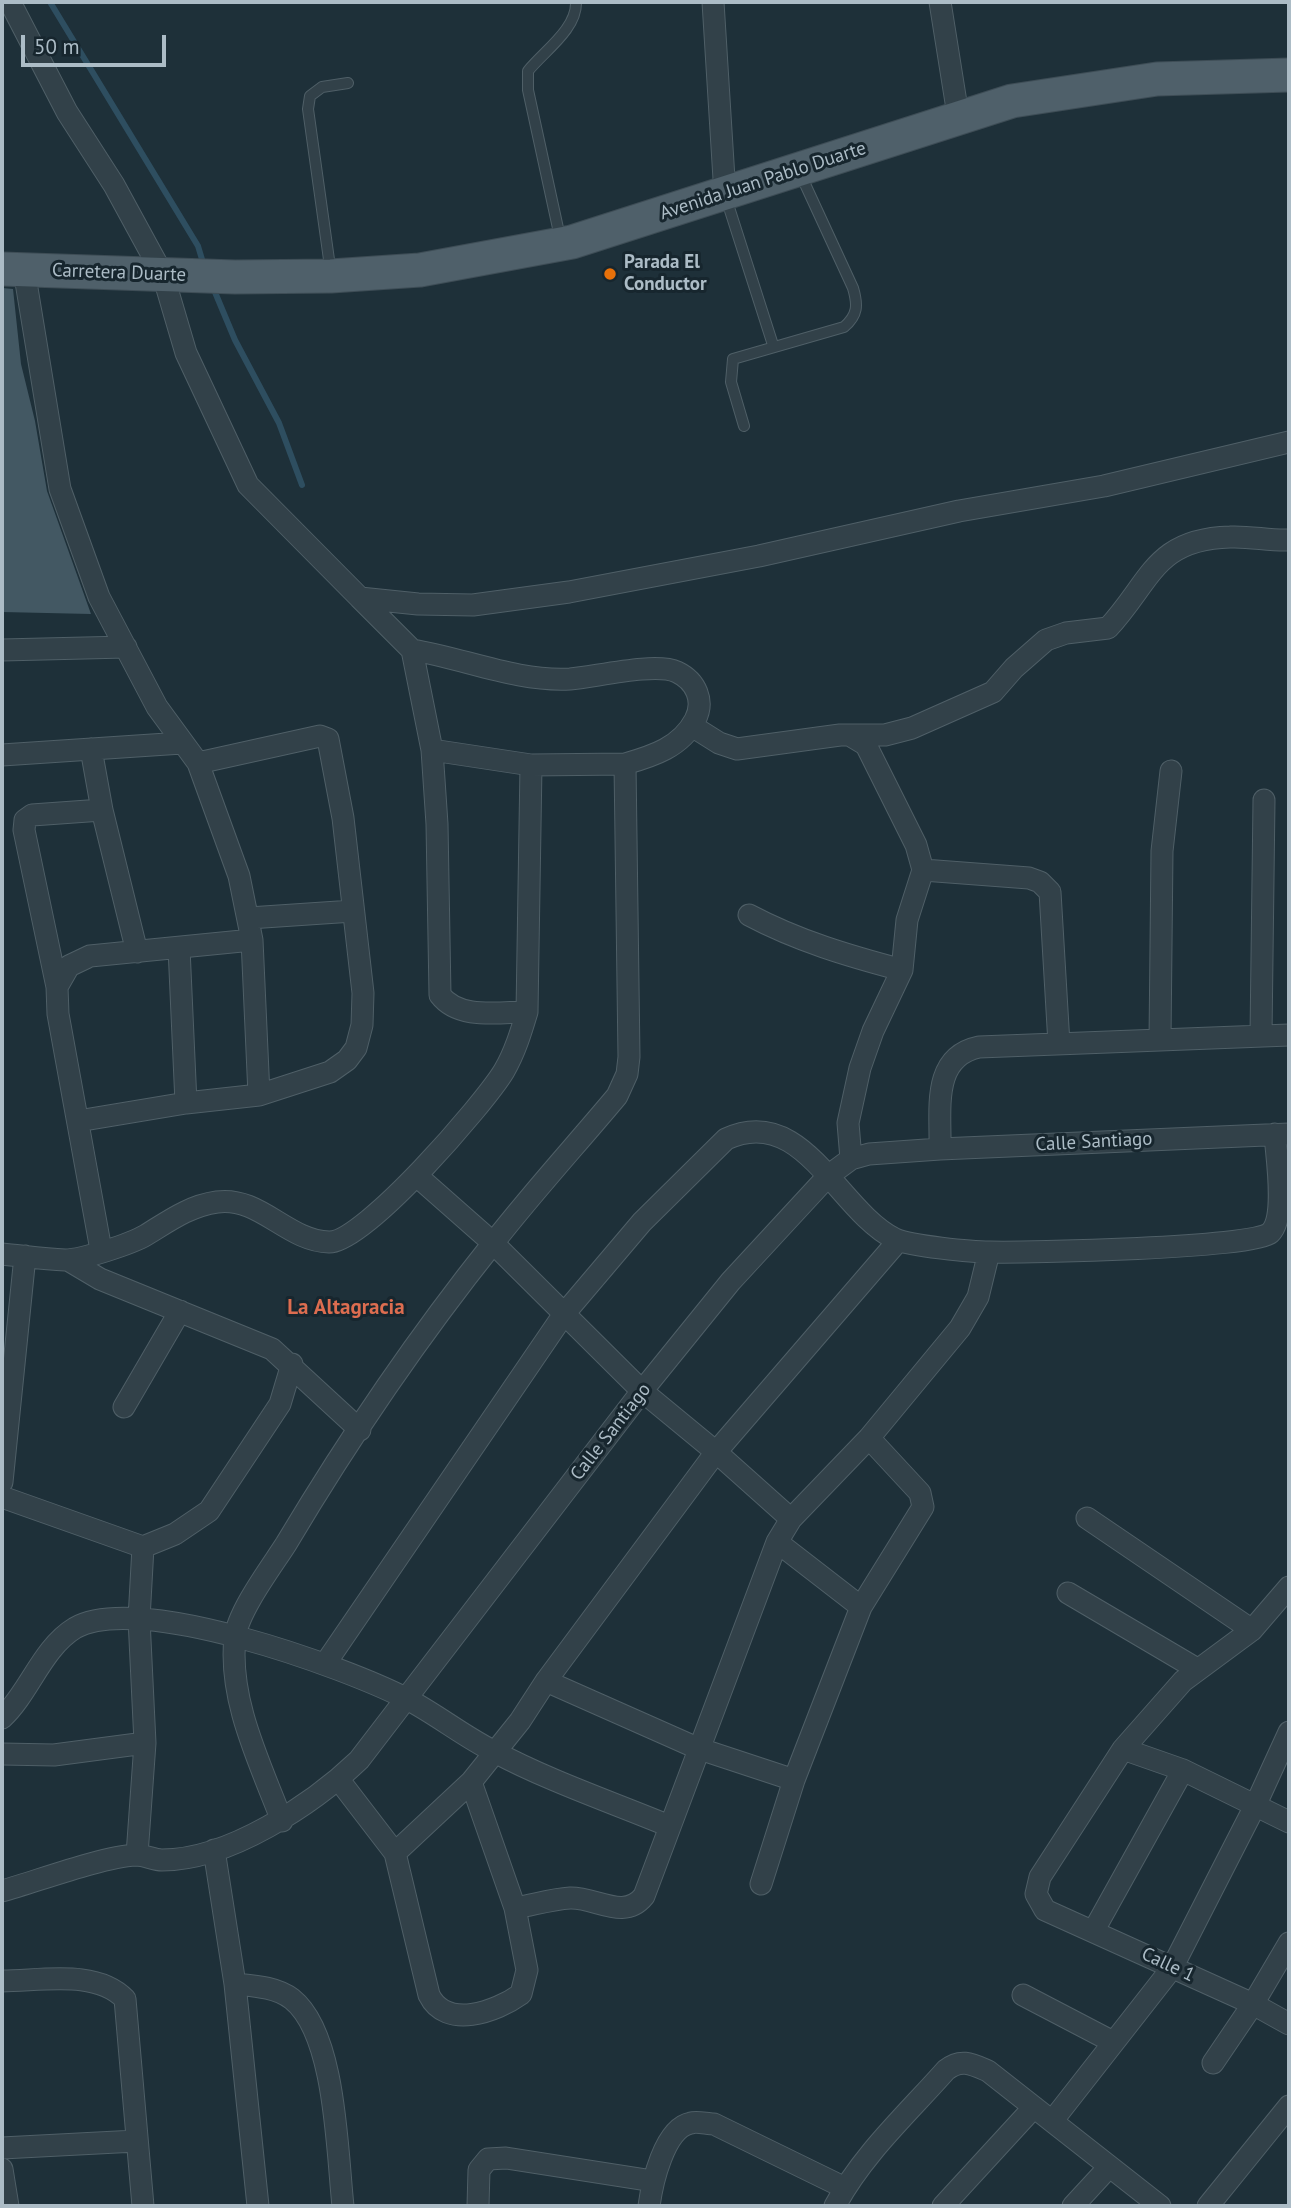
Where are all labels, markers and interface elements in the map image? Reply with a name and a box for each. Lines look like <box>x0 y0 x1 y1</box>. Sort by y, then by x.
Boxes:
scale bar <box>24 21 170 65</box>
text: 50 m <box>34 33 80 60</box>
street label: Avenida Juan Pablo Duarte <box>657 137 869 225</box>
place label: Parada El Conductor <box>624 252 707 296</box>
street label: Carretera Duarte <box>51 259 187 287</box>
marker: Parada El Conductor <box>602 266 618 282</box>
street label: Calle Santiago <box>1035 1128 1153 1156</box>
district label: La Altagracia <box>287 1295 405 1321</box>
street label: Calle Santiago <box>566 1379 656 1485</box>
street label: Calle 1 <box>1138 1943 1198 1987</box>

